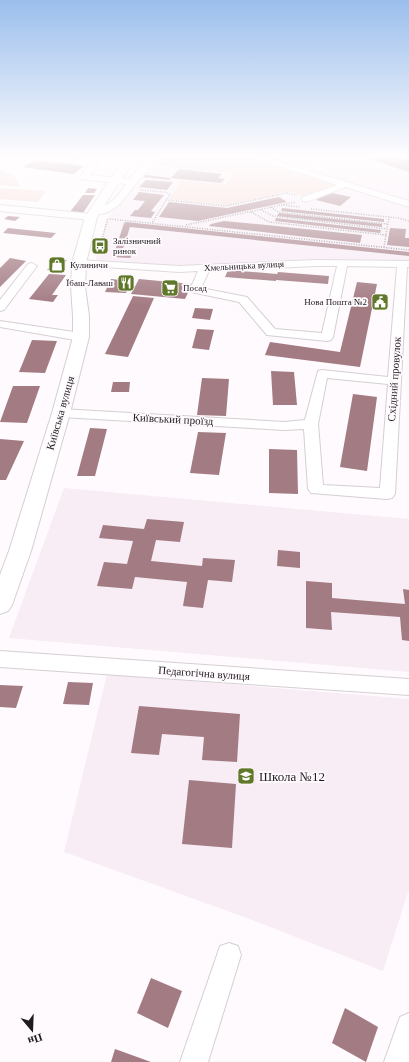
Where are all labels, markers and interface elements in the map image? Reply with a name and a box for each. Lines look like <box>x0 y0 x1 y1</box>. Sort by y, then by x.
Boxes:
bus stop icon: Залізничний ринок <box>90 236 110 256</box>
place label: Залізничний ринок <box>113 236 161 256</box>
shop icon: Кулиничи <box>47 255 67 275</box>
street label: Хмельницька вулиця <box>204 259 284 273</box>
place label: Кулиничи <box>70 260 108 270</box>
restaurant icon: Їбаш-Лаваш <box>116 273 136 293</box>
place label: Їбаш-Лаваш <box>66 278 113 288</box>
supermarket icon: Посад <box>160 278 180 298</box>
place label: Посад <box>183 283 207 293</box>
public building icon: Нова Пошта №2 <box>370 292 390 312</box>
place label: Нова Пошта №2 <box>304 297 367 307</box>
street label: Східний провулок <box>385 336 403 422</box>
street label: Київська вулиця <box>44 375 76 451</box>
street label: Київський проїзд <box>132 411 214 427</box>
street label: Педагогічна вулиця <box>158 664 250 682</box>
school or university icon: Школа №12 <box>236 766 256 786</box>
place label: Школа №12 <box>259 769 325 784</box>
north arrow <box>12 1010 52 1050</box>
text: Пн <box>26 1031 44 1048</box>

